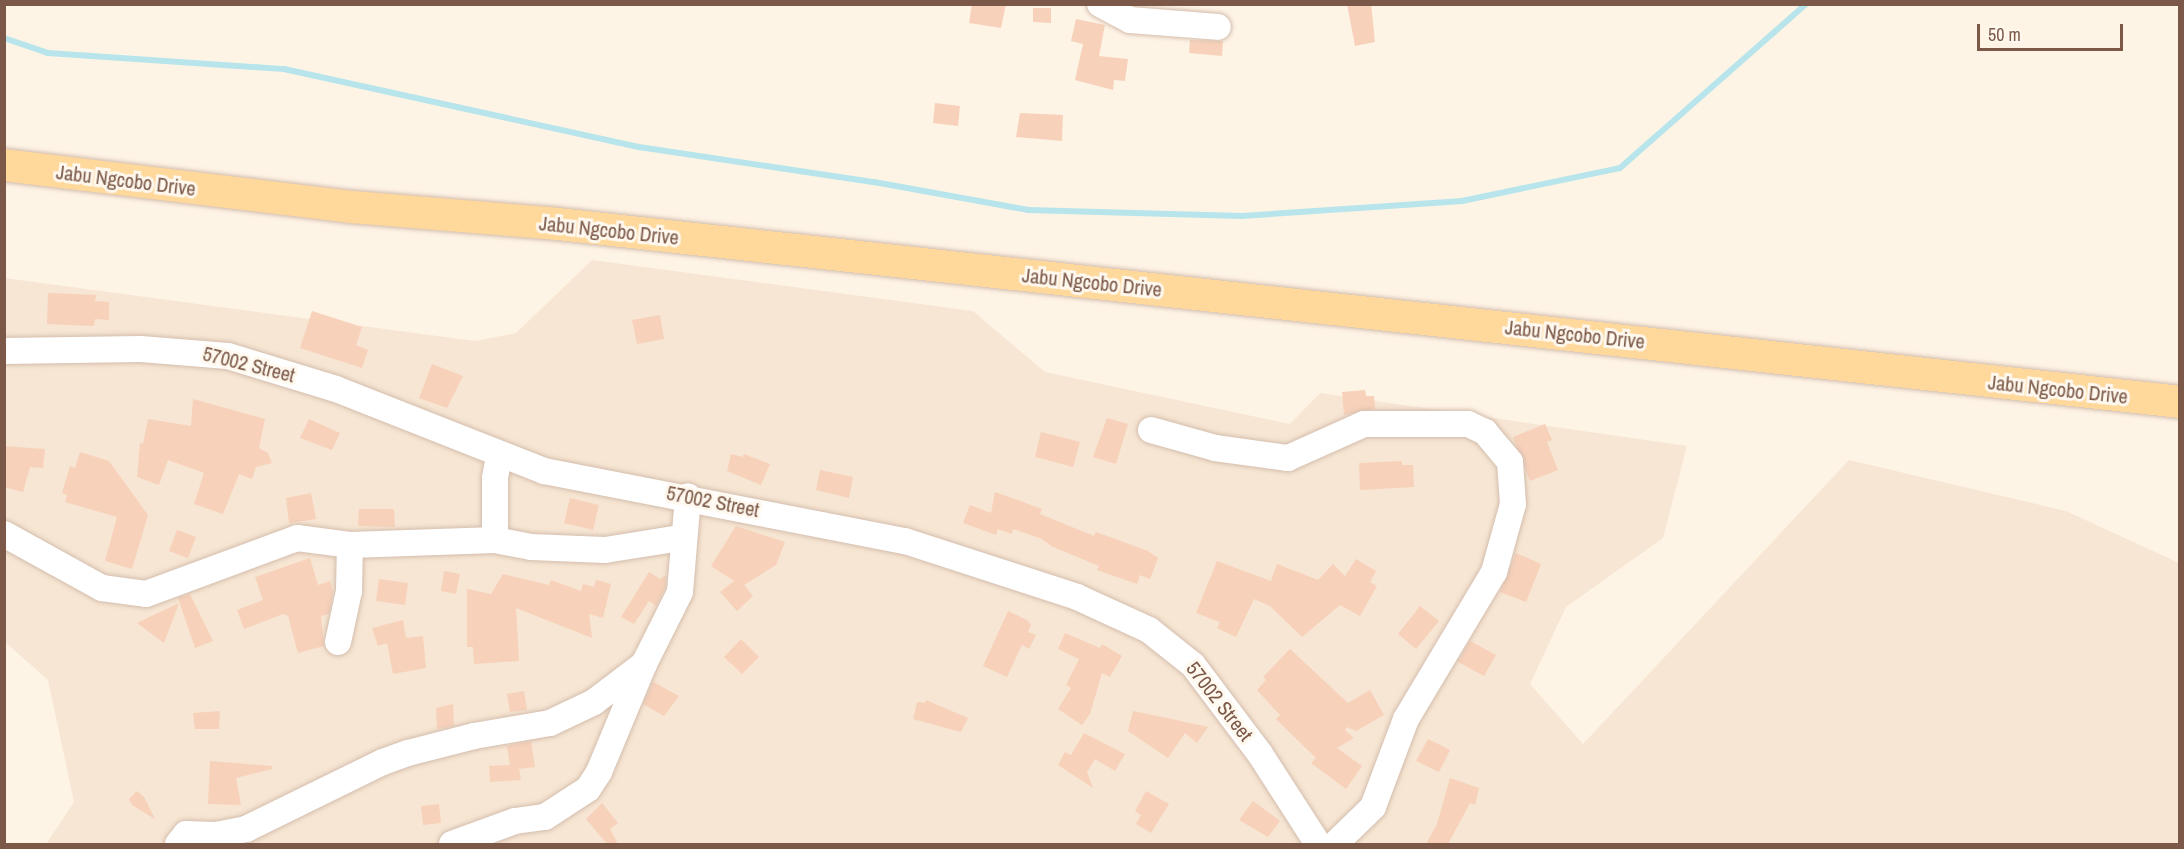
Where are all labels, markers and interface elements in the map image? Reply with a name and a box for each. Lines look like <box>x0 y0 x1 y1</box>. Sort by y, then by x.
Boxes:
scale bar <box>1980 12 2126 50</box>
text: 50 m <box>1988 22 2021 47</box>
street label: Jabu Ngcobo Drive <box>55 160 197 200</box>
street label: Jabu Ngcobo Drive <box>538 211 680 249</box>
street label: Jabu Ngcobo Drive <box>1021 263 1163 301</box>
street label: Jabu Ngcobo Drive <box>1504 315 1646 353</box>
street label: 57002 Street <box>201 341 297 387</box>
street label: Jabu Ngcobo Drive <box>1987 370 2129 408</box>
street label: 57002 Street <box>665 480 761 522</box>
street label: 57002 Street <box>1182 657 1258 745</box>

